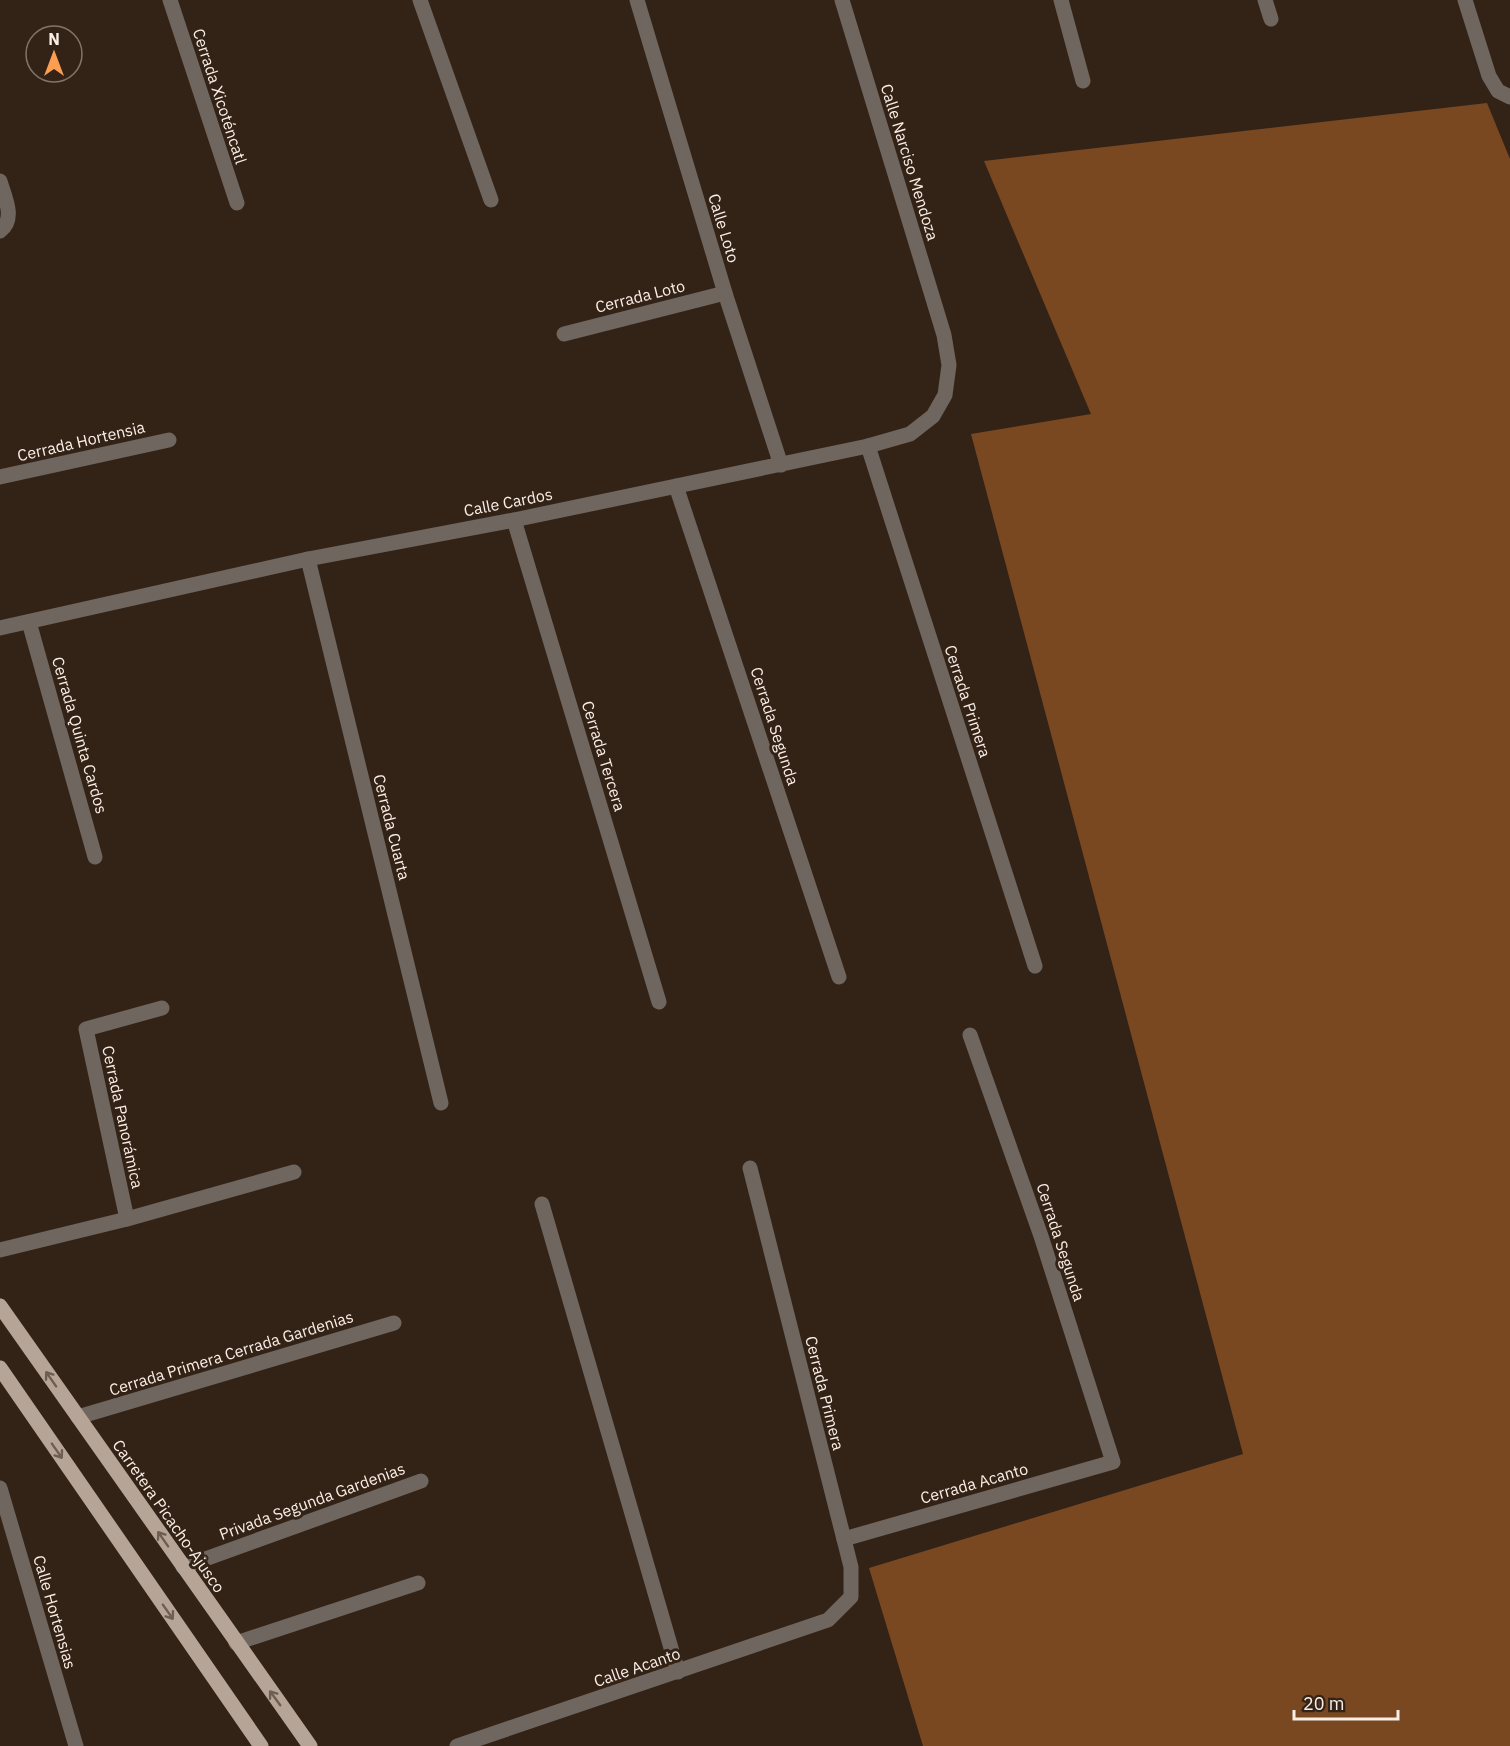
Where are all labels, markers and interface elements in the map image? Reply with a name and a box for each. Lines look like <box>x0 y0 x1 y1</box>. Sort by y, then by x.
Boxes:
north arrow <box>24 24 84 84</box>
street label: Cerrada Xicoténcatl <box>189 26 251 166</box>
text: N <box>48 29 60 49</box>
street label: Calle Narciso Mendoza <box>877 81 944 243</box>
street label: Calle Loto <box>704 191 744 265</box>
street label: Cerrada Loto <box>593 275 687 317</box>
street label: Cerrada Hortensia <box>15 416 147 465</box>
street label: Calle Cardos <box>462 484 554 520</box>
street label: Cerrada Primera <box>940 642 996 760</box>
street label: Cerrada Quinta Cardos <box>48 654 112 816</box>
street label: Cerrada Segunda <box>746 664 804 788</box>
street label: Cerrada Tercera <box>578 698 630 814</box>
street label: Cerrada Cuarta <box>369 772 415 882</box>
street label: Cerrada Panorámica <box>98 1044 148 1191</box>
street label: Cerrada Segunda <box>1032 1180 1090 1304</box>
street label: Cerrada Primera Cerrada Gardenias <box>106 1306 356 1400</box>
street label: Cerrada Primera <box>801 1334 849 1453</box>
one-way arrow <box>45 1372 57 1388</box>
street label: Carretera Picacho-Ajusco <box>109 1436 229 1596</box>
one-way arrow <box>51 1443 63 1459</box>
street label: Privada Segunda Gardenias <box>216 1458 408 1544</box>
street label: Cerrada Acanto <box>918 1458 1030 1508</box>
one-way arrow <box>157 1532 169 1548</box>
street label: Calle Hortensias <box>29 1553 81 1671</box>
one-way arrow <box>162 1603 174 1619</box>
street label: Calle Acanto <box>591 1643 683 1691</box>
scale bar <box>1294 1683 1398 1721</box>
one-way arrow <box>269 1691 282 1707</box>
text: 20 m <box>1303 1692 1345 1715</box>

